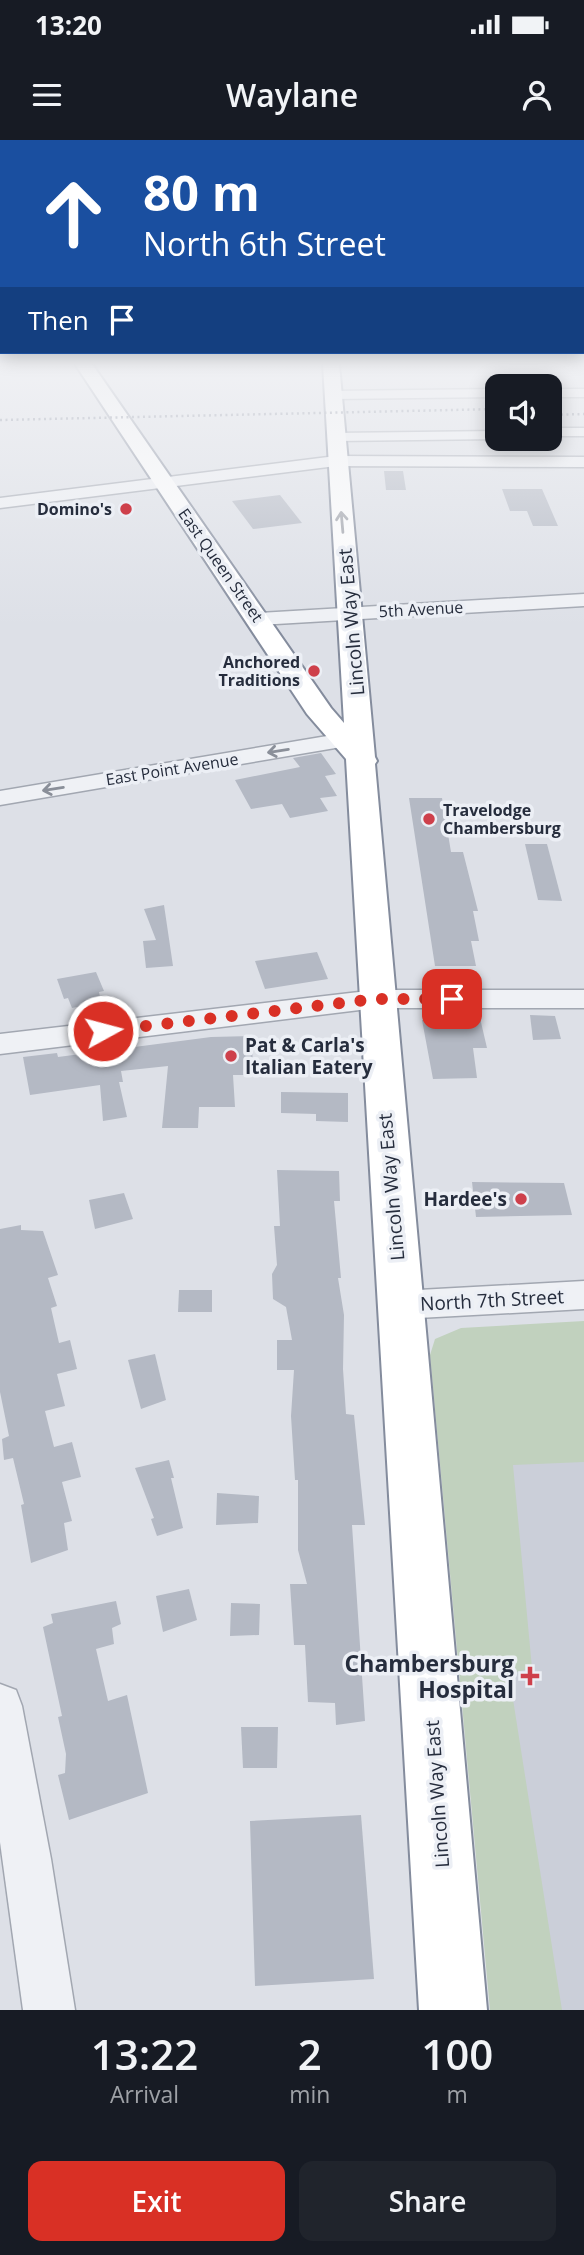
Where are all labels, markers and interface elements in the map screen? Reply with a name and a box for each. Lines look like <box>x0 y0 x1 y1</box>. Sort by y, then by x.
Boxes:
text: 13:20 <box>35 7 102 43</box>
text: Waylane <box>226 73 358 116</box>
icon: menu <box>28 76 66 114</box>
icon: person <box>518 76 556 114</box>
text: 80 m <box>143 159 260 225</box>
icon: ahead <box>28 168 119 259</box>
text: North 6th Street <box>143 222 386 265</box>
icon: arrive <box>103 301 141 339</box>
text: Then <box>28 302 89 338</box>
map controls <box>485 374 562 451</box>
button: sound <box>485 374 562 451</box>
place label: Domino's <box>37 498 112 520</box>
marker: Domino's <box>118 501 134 517</box>
street label: East Queen Street <box>174 504 269 626</box>
one-way arrow <box>335 512 348 534</box>
street label: Lincoln Way East <box>332 547 370 697</box>
street label: 5th Avenue <box>378 596 464 622</box>
place label: Anchored Traditions <box>219 651 300 691</box>
marker: Anchored Traditions <box>306 663 322 679</box>
one-way arrow <box>267 745 289 758</box>
street label: East Point Avenue <box>104 748 240 790</box>
one-way arrow <box>42 783 65 796</box>
place label: Travelodge Chambersburg <box>443 799 561 839</box>
marker: Travelodge Chambersburg <box>421 811 437 827</box>
pin <box>422 969 482 1029</box>
icon: arrive <box>433 980 471 1018</box>
position arrow <box>66 994 140 1068</box>
place label: Pat & Carla's Italian Eatery <box>245 1032 373 1080</box>
marker: Pat & Carla's Italian Eatery <box>223 1048 239 1064</box>
street label: Lincoln Way East <box>372 1112 410 1262</box>
place label: Hardee's <box>423 1186 507 1212</box>
marker: Hardee's <box>513 1191 529 1207</box>
street label: North 7th Street <box>419 1283 565 1317</box>
place label: Chambersburg Hospital <box>345 1647 514 1705</box>
marker: Chambersburg Hospital <box>520 1666 540 1686</box>
street label: Lincoln Way East <box>419 1719 455 1869</box>
text: 13:22 <box>91 2025 198 2082</box>
text: 2 <box>298 2025 322 2082</box>
text: 100 <box>421 2025 493 2082</box>
text: Arrival <box>110 2078 179 2110</box>
text: min <box>289 2078 330 2110</box>
text: m <box>447 2078 468 2110</box>
button: Exit <box>28 2161 285 2241</box>
button: Share <box>299 2161 556 2241</box>

